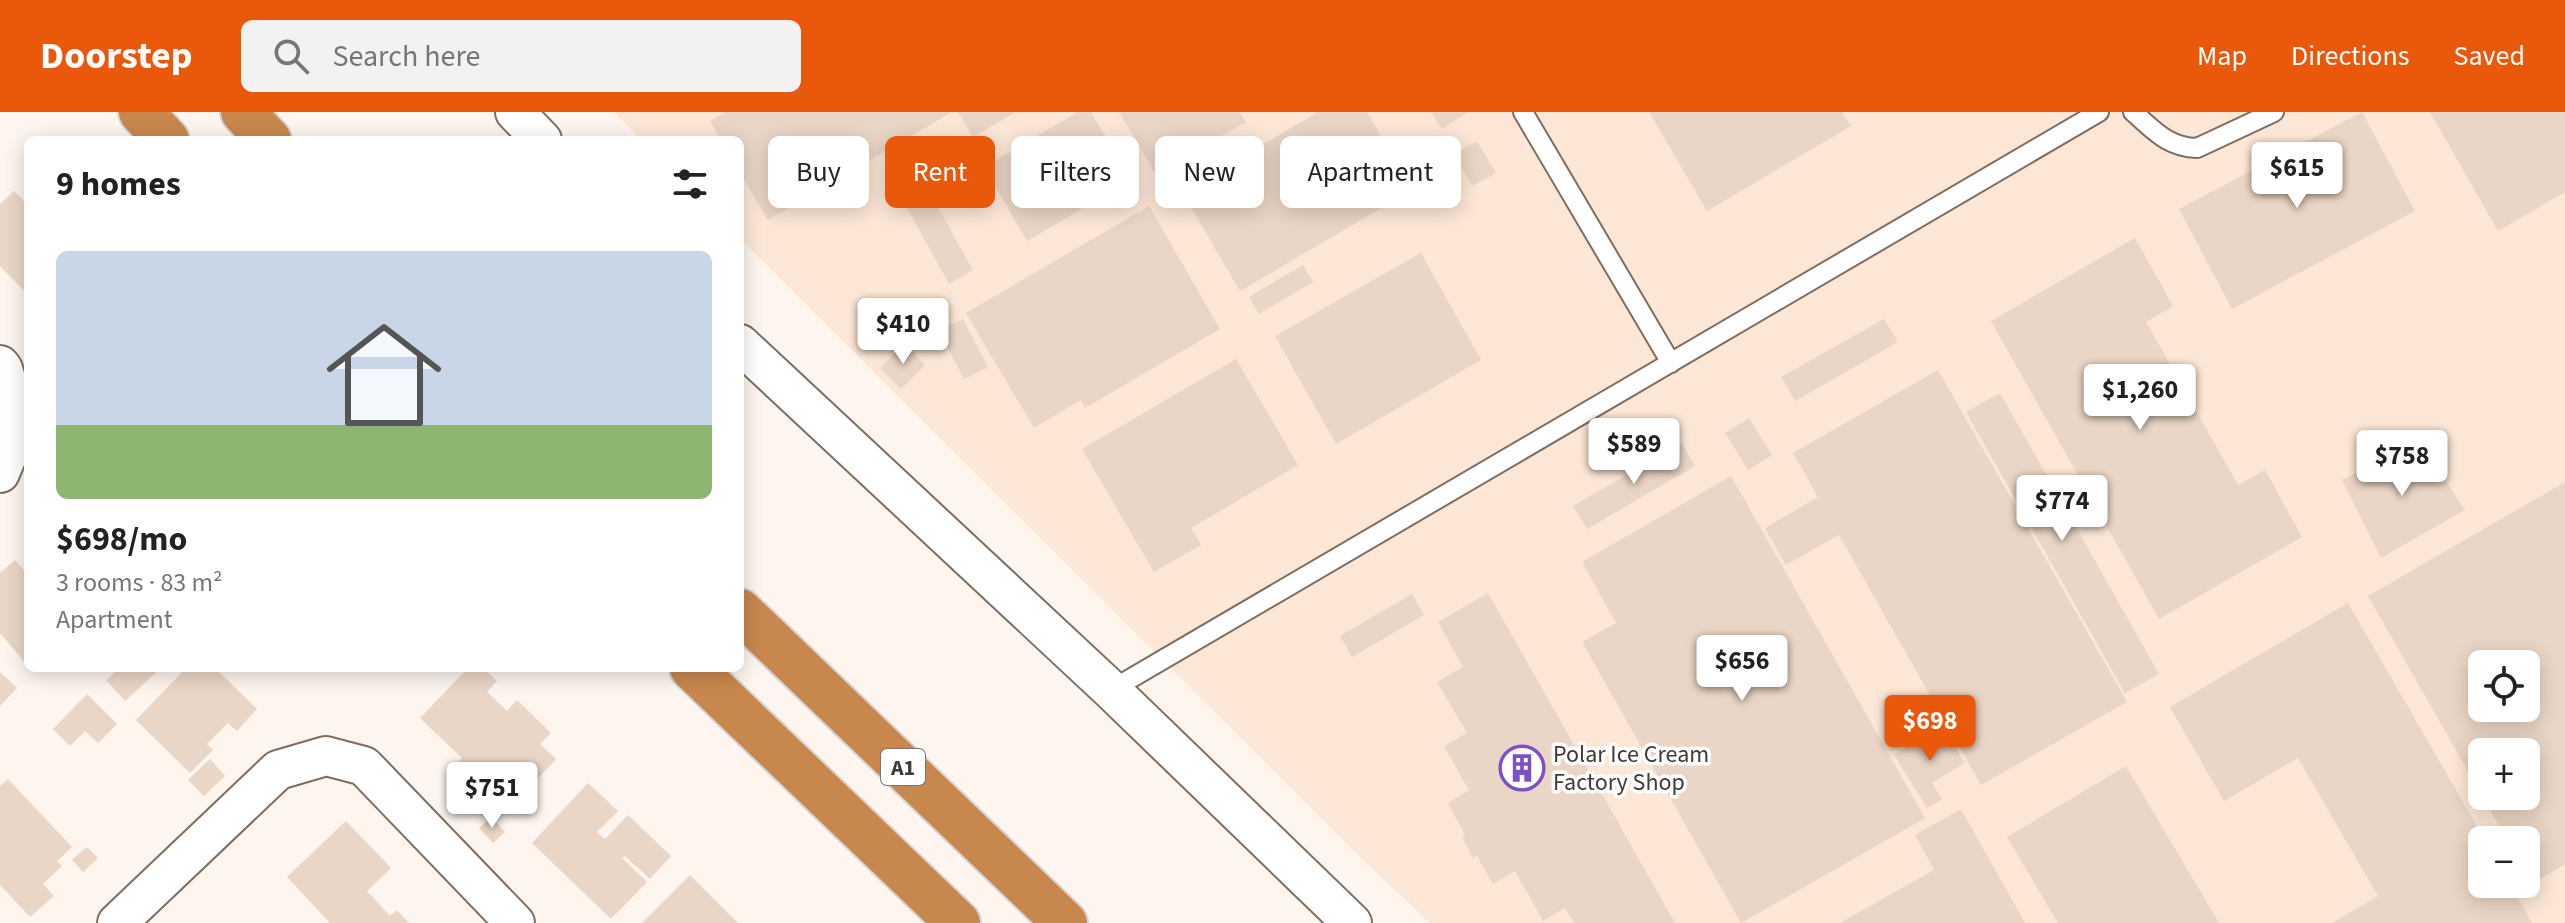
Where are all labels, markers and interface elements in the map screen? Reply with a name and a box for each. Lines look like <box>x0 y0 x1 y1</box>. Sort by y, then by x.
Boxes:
search box <box>241 20 801 92</box>
text: Doorstep <box>40 29 193 83</box>
icon: search <box>269 34 313 78</box>
text: Search here <box>333 35 480 78</box>
text: Map <box>2197 36 2247 76</box>
text: Directions <box>2291 36 2410 76</box>
text: Saved <box>2454 36 2525 76</box>
chip: Buy <box>768 136 869 208</box>
chip: Rent <box>885 136 995 208</box>
chip: Filters <box>1011 136 1139 208</box>
chip: New <box>1155 136 1264 208</box>
chip: Apartment <box>1280 136 1461 208</box>
pin: $615 <box>2250 142 2344 210</box>
text: $615 <box>2270 149 2324 186</box>
text: 9 homes <box>56 160 181 209</box>
icon: filters <box>668 162 712 206</box>
pin: $410 <box>856 298 950 366</box>
icon: home <box>312 303 456 447</box>
text: $410 <box>876 305 930 342</box>
pin: $1,260 <box>2075 364 2205 432</box>
text: $1,260 <box>2102 371 2178 408</box>
pin: $589 <box>1587 418 1681 486</box>
text: $589 <box>1607 425 1661 462</box>
pin: $758 <box>2355 430 2449 498</box>
text: $758 <box>2375 437 2429 474</box>
pin: $774 <box>2015 475 2109 543</box>
text: $774 <box>2035 482 2089 519</box>
text: $698/mo <box>56 515 187 564</box>
text: 3 rooms · 83 m² <box>56 564 223 601</box>
text: Apartment <box>56 601 173 638</box>
pin: $656 <box>1695 635 1789 703</box>
text: $656 <box>1715 642 1769 679</box>
map controls <box>2468 650 2540 898</box>
button: locate <box>2468 650 2540 722</box>
pin: $698 <box>1883 695 1977 763</box>
text: $698 <box>1903 702 1957 739</box>
place label: Polar Ice Cream Factory Shop <box>1553 737 1709 800</box>
button: + <box>2468 738 2540 810</box>
building icon: Polar Ice Cream Factory Shop <box>1498 744 1546 792</box>
road number: A1 <box>881 749 925 785</box>
pin: $751 <box>445 762 539 830</box>
text: $751 <box>465 769 519 806</box>
button: − <box>2468 826 2540 898</box>

